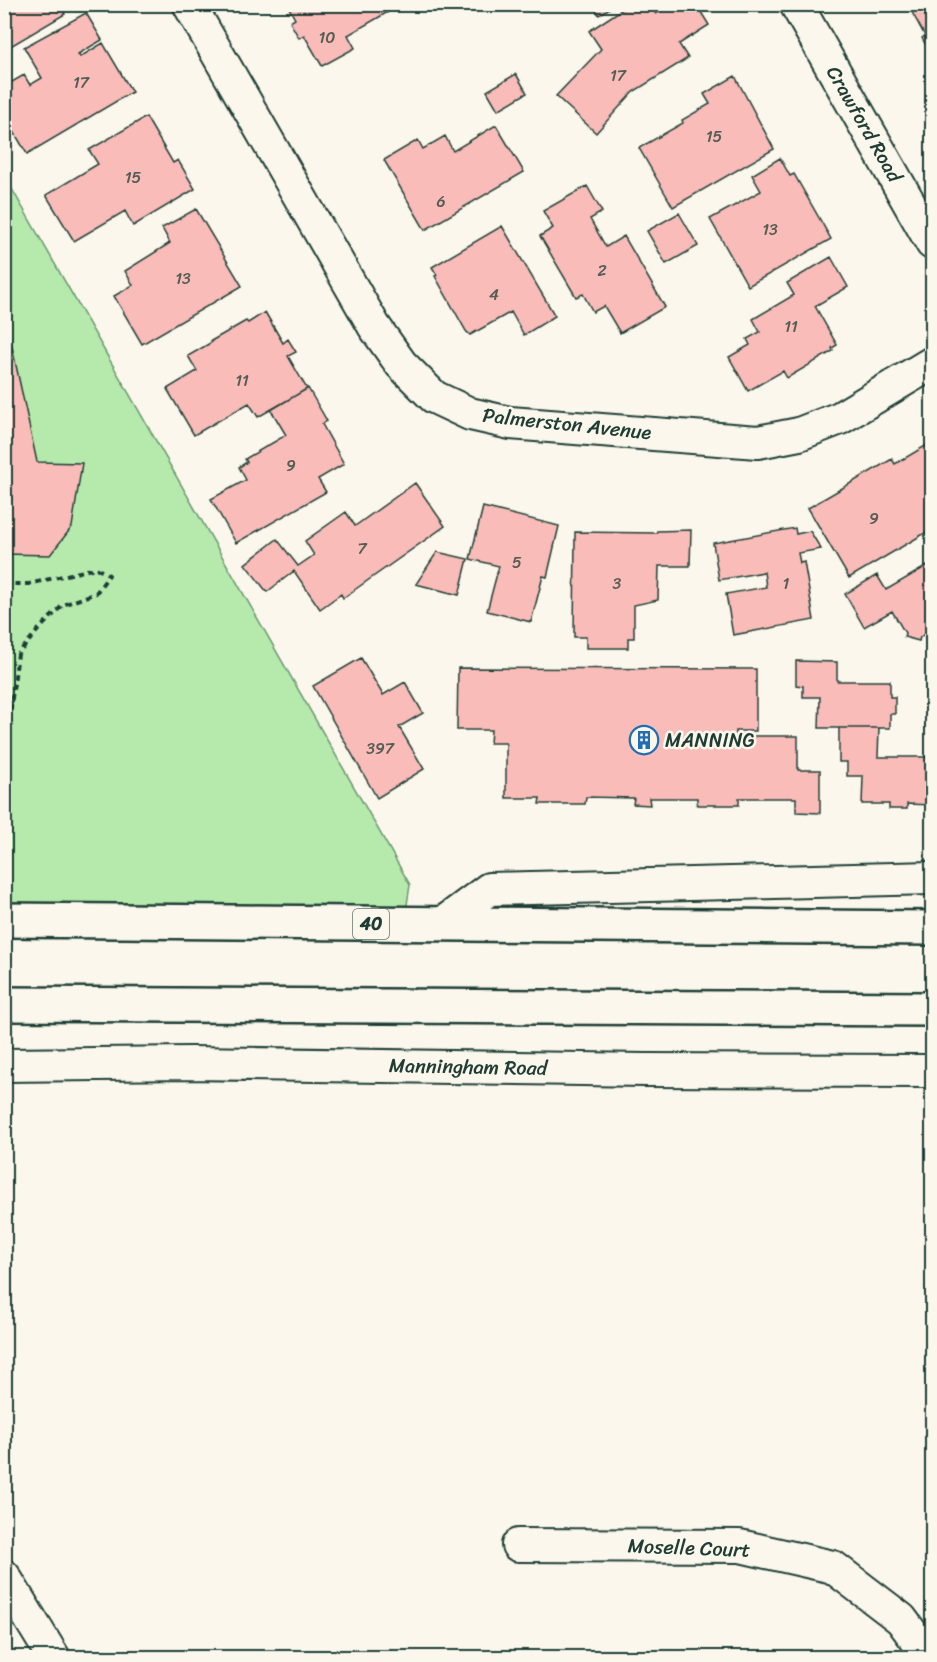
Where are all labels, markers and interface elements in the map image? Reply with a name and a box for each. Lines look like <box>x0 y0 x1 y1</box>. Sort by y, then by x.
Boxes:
house number: 10 <box>319 23 335 52</box>
street label: Crawford Road <box>816 59 912 190</box>
house number: 17 <box>610 61 627 90</box>
house number: 17 <box>73 68 90 97</box>
house number: 15 <box>706 122 723 151</box>
house number: 15 <box>125 163 142 192</box>
house number: 6 <box>436 187 446 216</box>
house number: 13 <box>762 215 778 244</box>
house number: 2 <box>597 256 607 285</box>
house number: 13 <box>175 264 191 293</box>
house number: 4 <box>489 280 499 309</box>
house number: 11 <box>784 312 798 341</box>
house number: 11 <box>235 366 249 395</box>
street label: Palmerston Avenue <box>481 398 653 450</box>
house number: 9 <box>286 451 296 480</box>
house number: 9 <box>869 504 879 533</box>
house number: 7 <box>357 534 367 563</box>
house number: 5 <box>512 548 522 577</box>
house number: 3 <box>613 569 622 598</box>
house number: 1 <box>783 569 790 598</box>
place label: MANNING <box>665 723 755 758</box>
building icon: MANNING <box>628 724 660 756</box>
house number: 397 <box>366 734 395 763</box>
road number: 40 <box>353 909 389 939</box>
street label: Manningham Road <box>389 1048 549 1086</box>
street label: Moselle Court <box>627 1528 751 1568</box>

